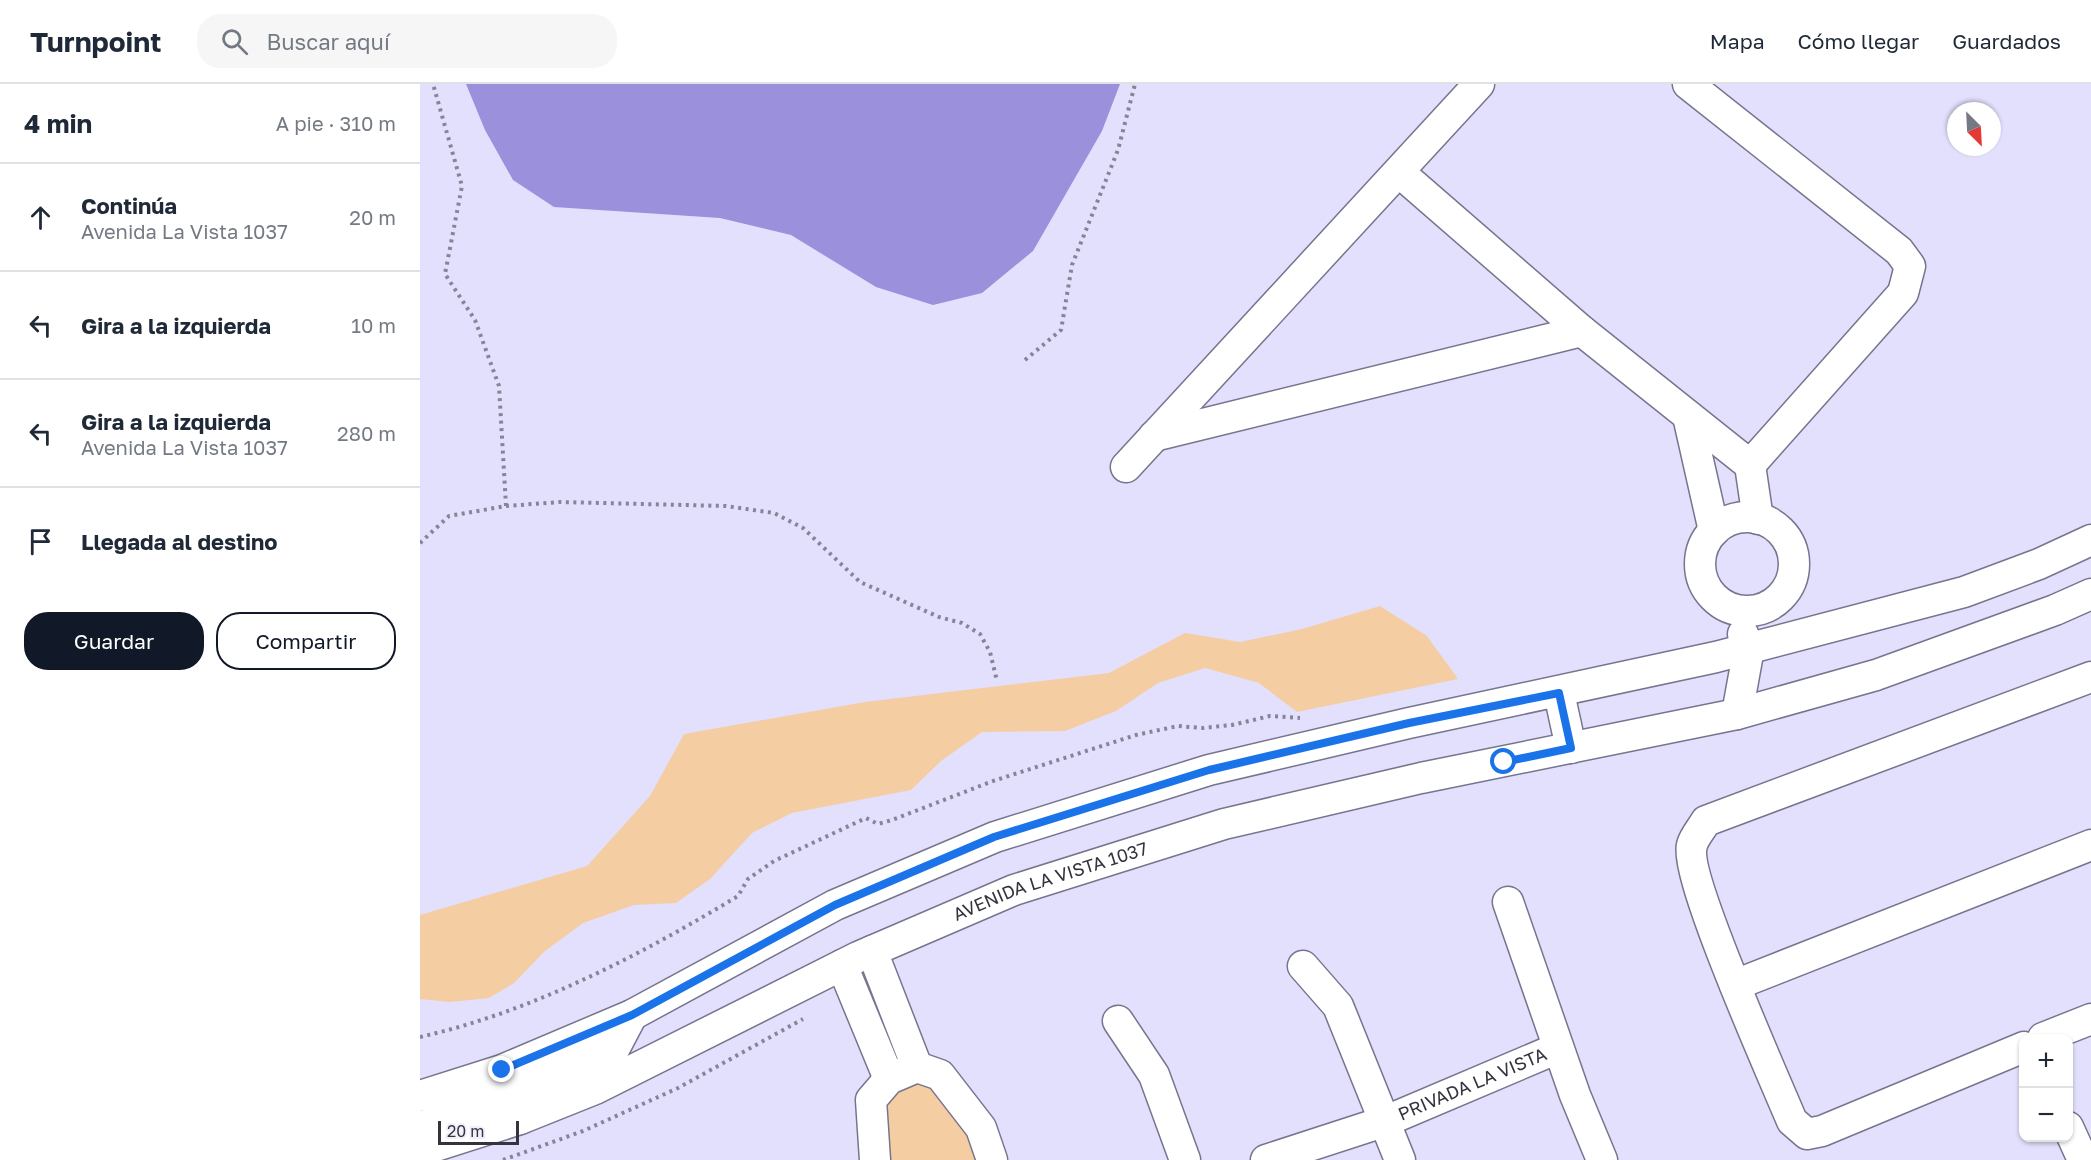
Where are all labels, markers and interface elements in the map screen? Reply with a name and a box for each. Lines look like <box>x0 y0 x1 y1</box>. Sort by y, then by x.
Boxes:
search box <box>197 14 617 68</box>
text: Turnpoint <box>30 25 161 58</box>
icon: search <box>218 25 251 58</box>
text: Buscar aquí <box>266 28 390 55</box>
text: Mapa <box>1710 28 1765 54</box>
text: Cómo llegar <box>1798 28 1919 54</box>
text: Guardados <box>1952 28 2061 54</box>
north arrow <box>1947 102 2001 156</box>
text: 4 min <box>24 108 92 139</box>
text: A pie · 310 m <box>276 111 396 135</box>
text: Continúa <box>81 192 177 219</box>
icon: ahead <box>24 201 57 234</box>
text: 20 m <box>349 205 396 229</box>
text: Avenida La Vista 1037 <box>81 219 288 243</box>
icon: left <box>24 309 57 342</box>
text: Gira a la izquierda <box>81 312 271 339</box>
text: 10 m <box>351 313 396 337</box>
text: Gira a la izquierda <box>81 408 271 435</box>
icon: left <box>24 417 57 450</box>
text: 280 m <box>337 421 396 445</box>
text: Avenida La Vista 1037 <box>81 435 288 459</box>
icon: arrive <box>24 525 57 558</box>
text: Llegada al destino <box>81 528 278 555</box>
button: Guardar <box>24 612 204 670</box>
button: Compartir <box>216 612 396 670</box>
route start <box>1490 748 1516 774</box>
street label: AVENIDA LA VISTA 1037 <box>950 837 1150 925</box>
map controls <box>2019 1034 2073 1142</box>
button: + <box>2019 1034 2073 1088</box>
street label: PRIVADA LA VISTA <box>1394 1042 1550 1125</box>
route end <box>488 1056 514 1082</box>
button: − <box>2019 1088 2073 1142</box>
scale bar <box>438 1118 519 1146</box>
text: 20 m <box>447 1121 484 1141</box>

